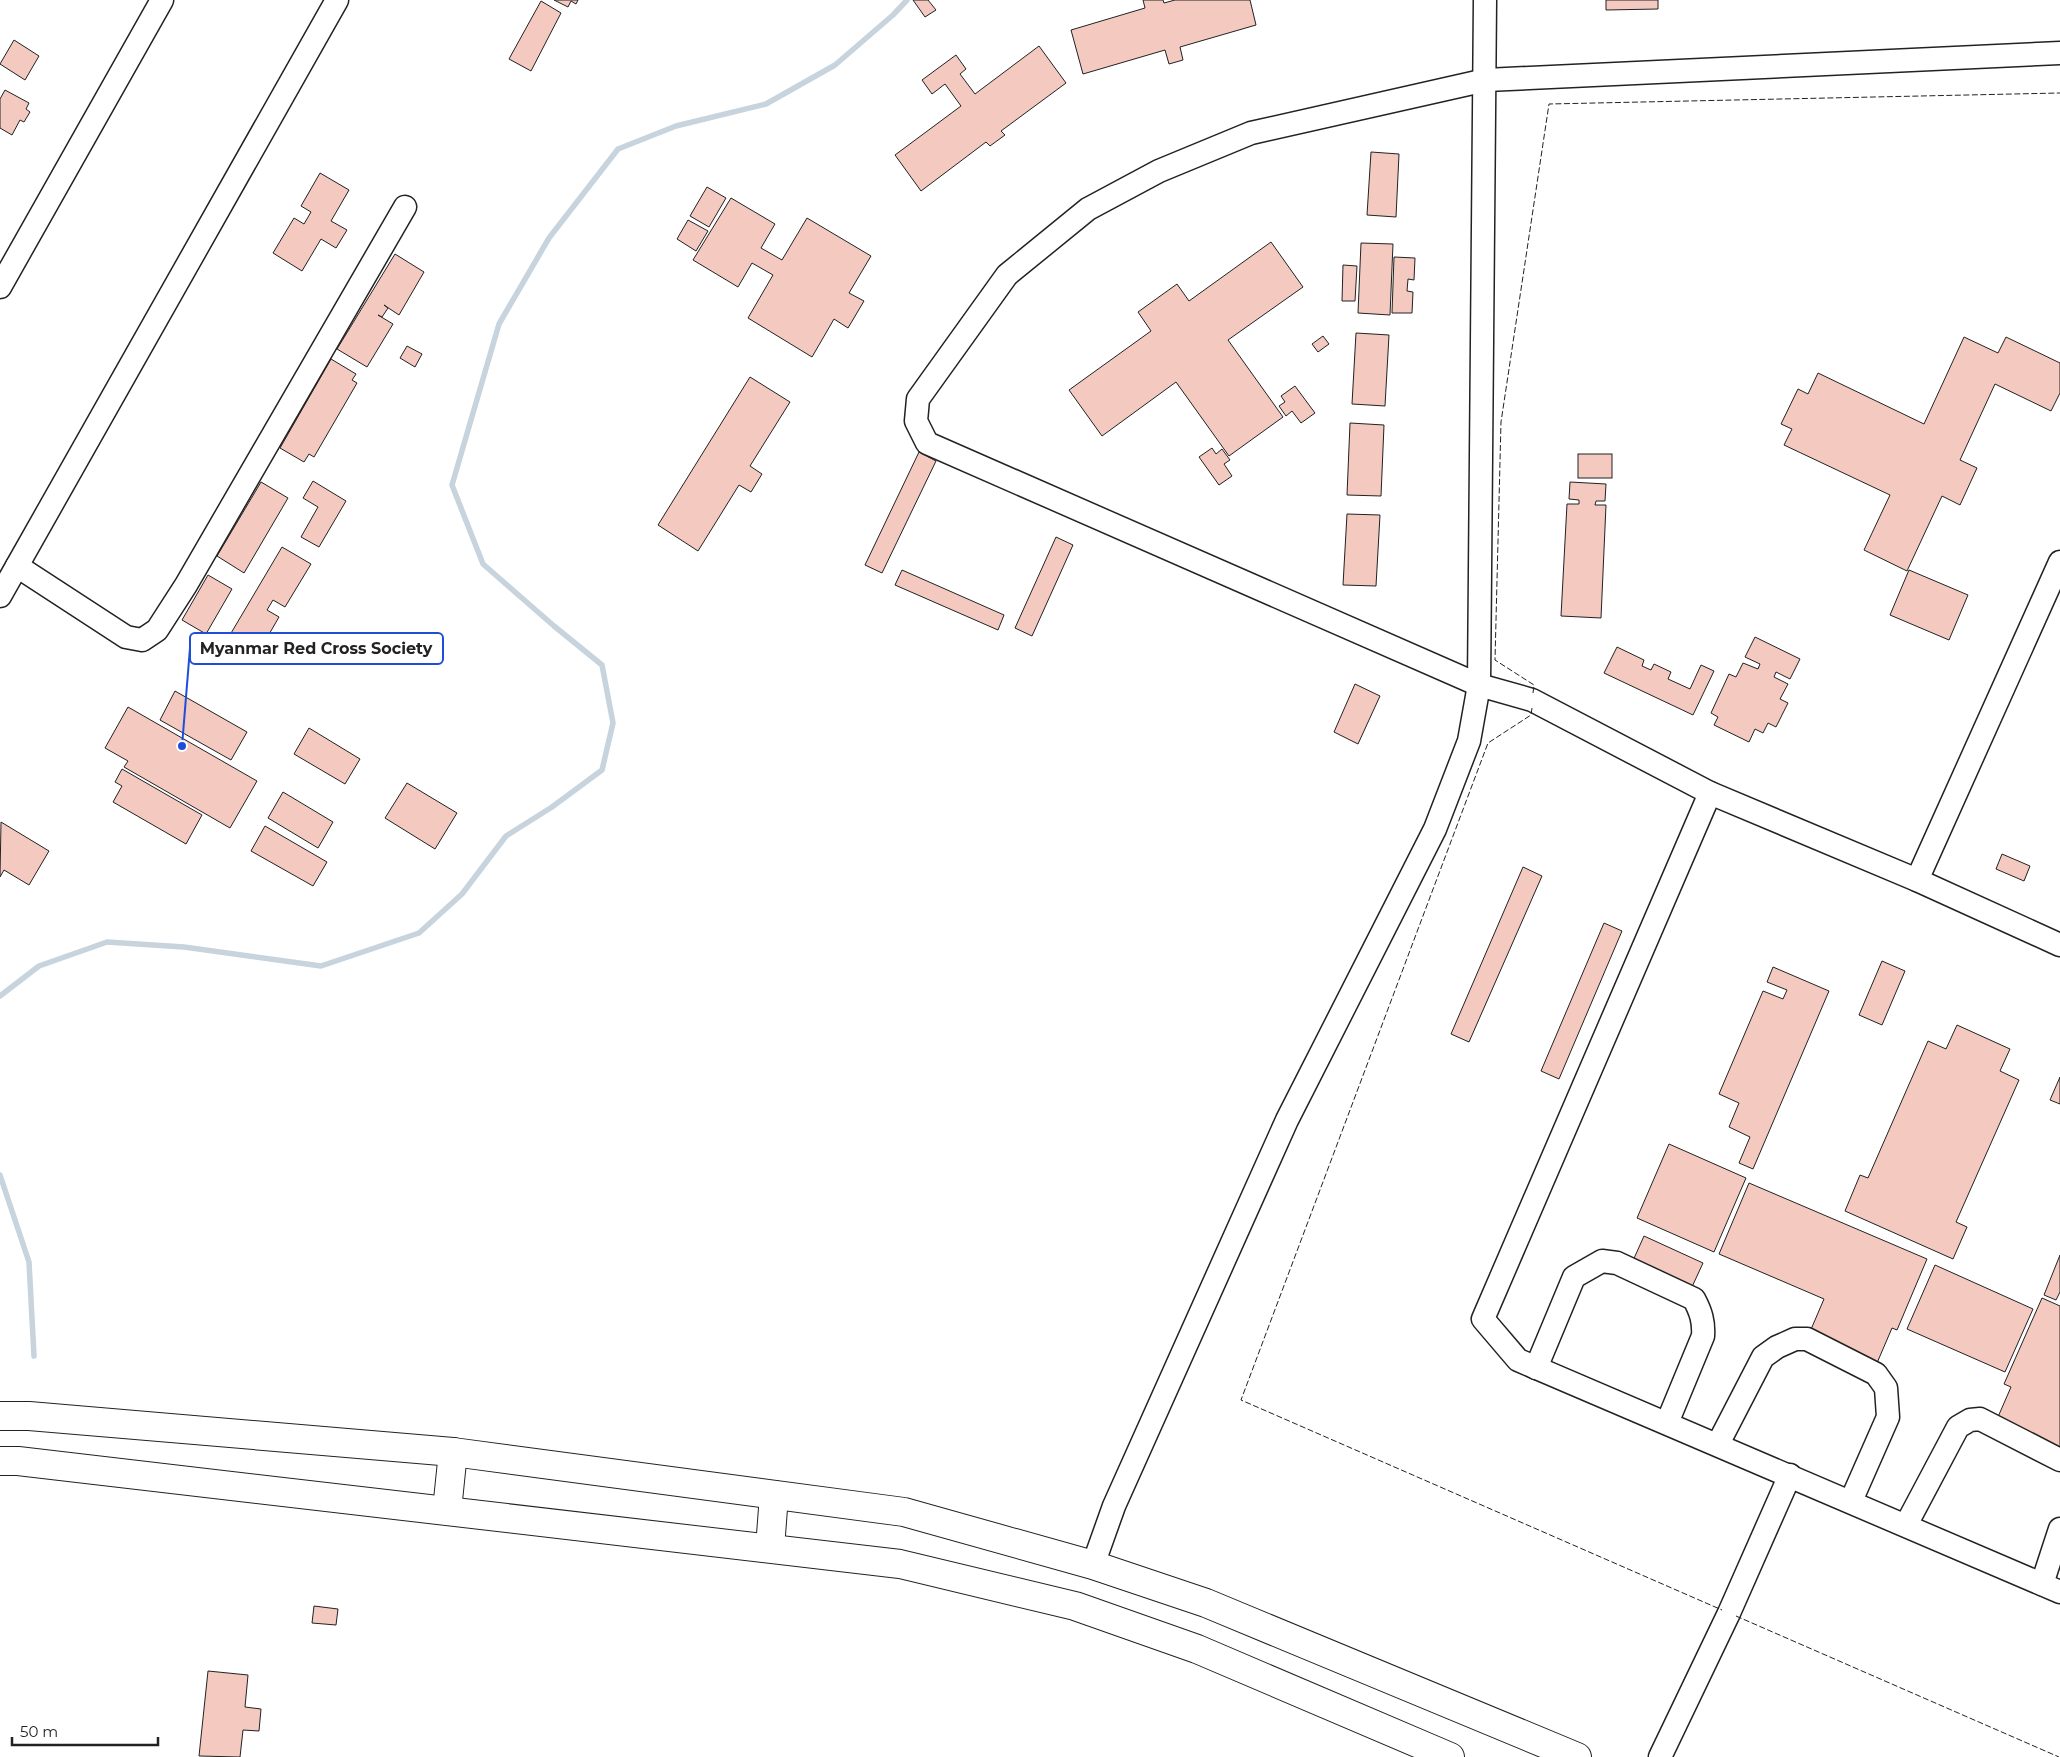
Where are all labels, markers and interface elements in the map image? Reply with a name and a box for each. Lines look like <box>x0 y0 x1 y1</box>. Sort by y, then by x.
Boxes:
callout: Myanmar Red Cross Society <box>190 633 443 664</box>
text: Myanmar Red Cross Society <box>200 639 433 658</box>
scale bar <box>12 1714 159 1746</box>
text: 50 m <box>20 1722 58 1741</box>

